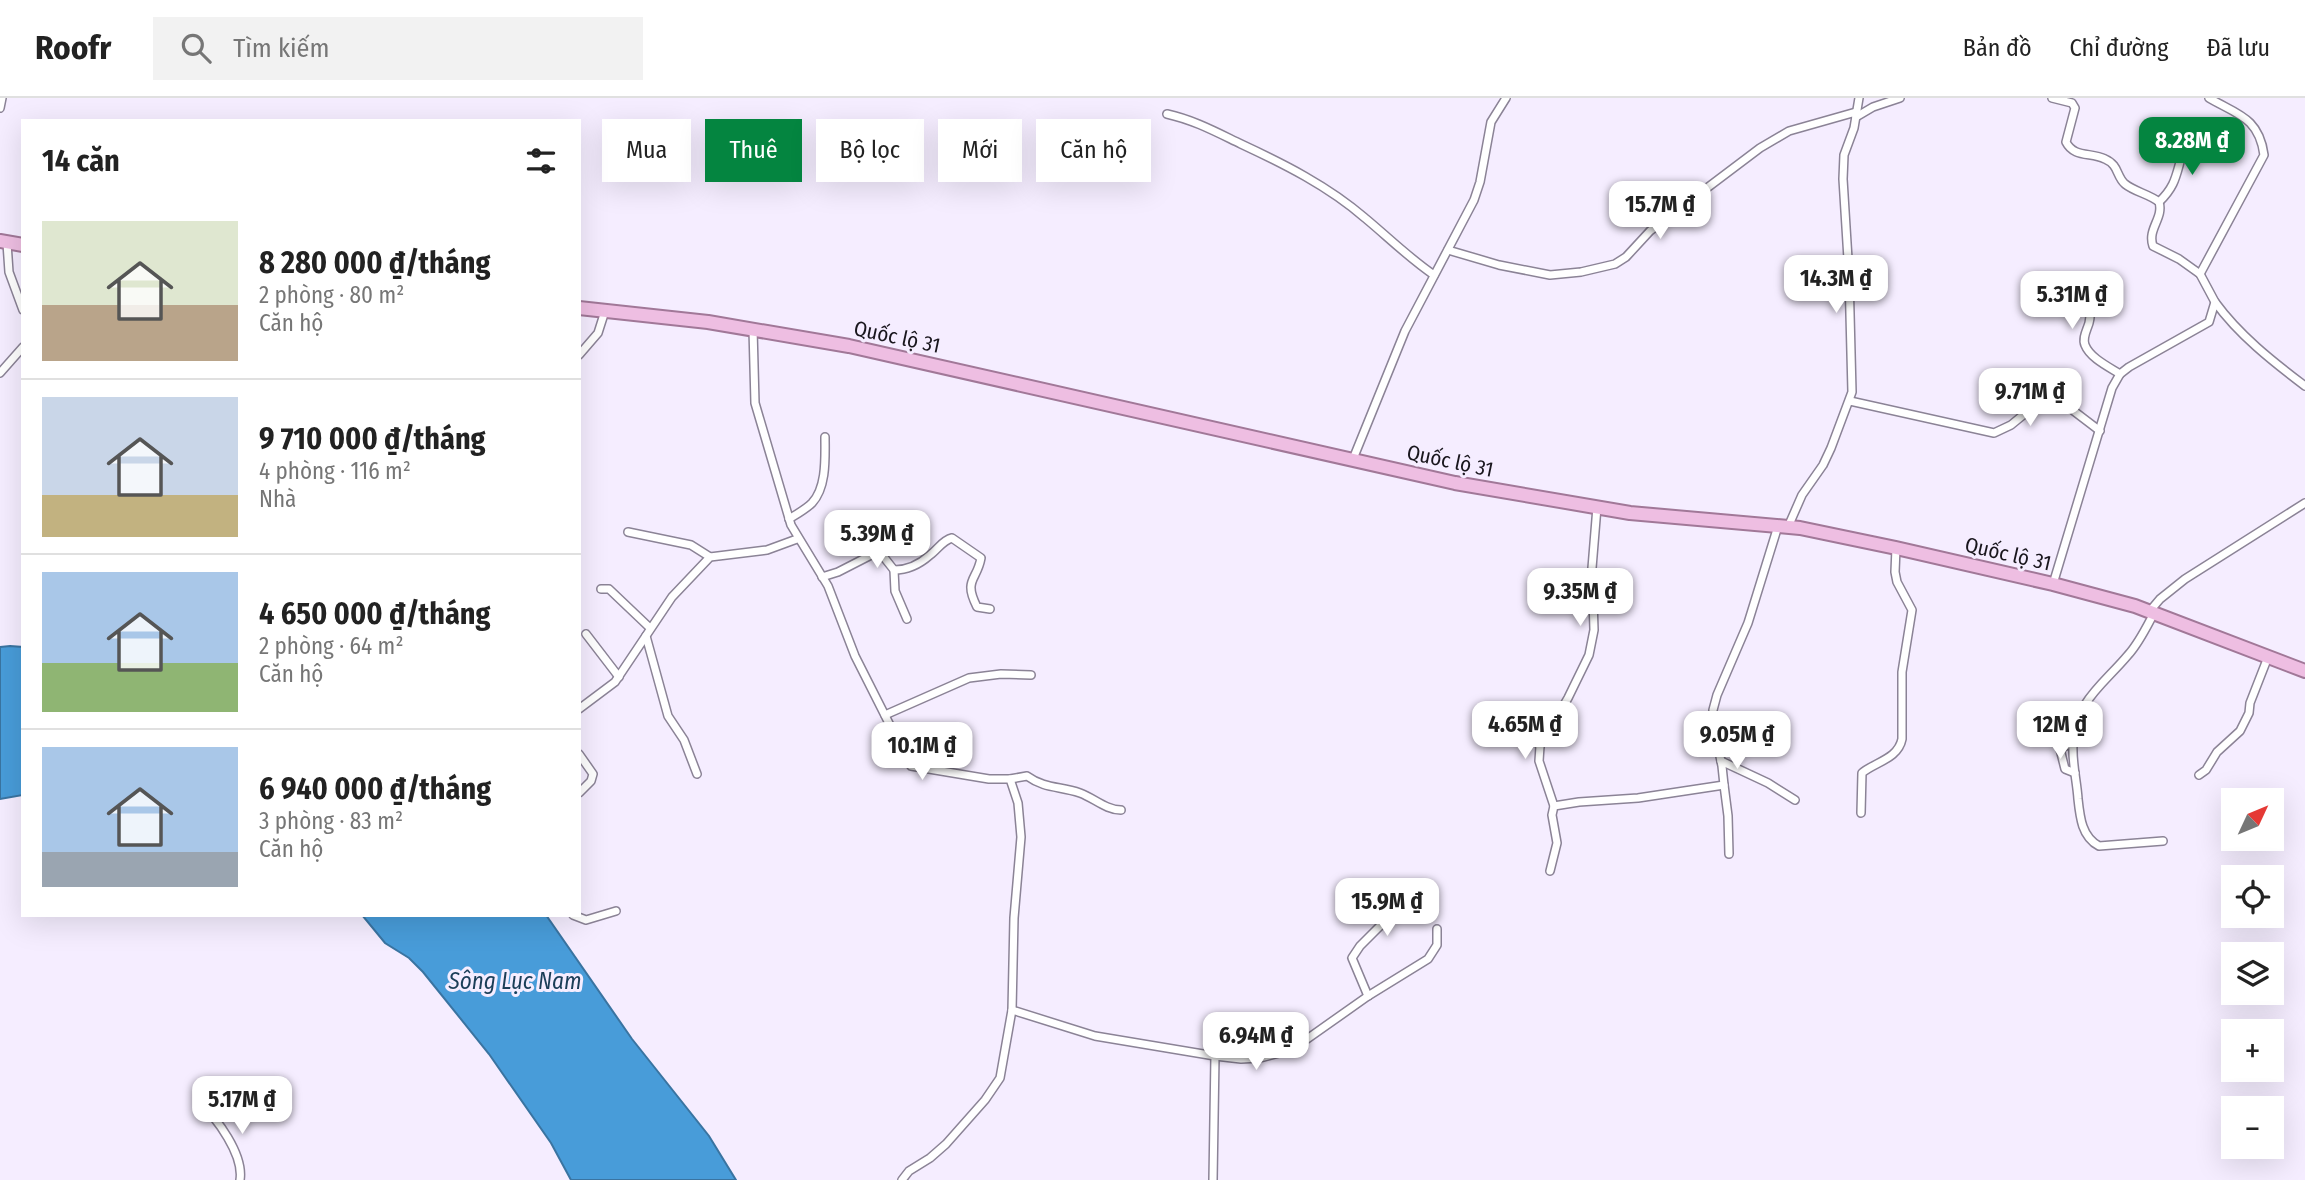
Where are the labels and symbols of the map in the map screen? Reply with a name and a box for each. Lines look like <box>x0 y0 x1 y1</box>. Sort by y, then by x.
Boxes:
pin: 8.28M ₫ <box>2127 118 2257 177</box>
pin: 15.7M ₫ <box>1595 181 1725 241</box>
pin: 14.3M ₫ <box>1771 256 1901 315</box>
pin: 5.31M ₫ <box>2007 272 2137 331</box>
street label: Quốc lộ 31 <box>851 315 943 359</box>
pin: 9.71M ₫ <box>1965 368 2095 428</box>
street label: Quốc lộ 31 <box>1404 439 1496 483</box>
pin: 5.39M ₫ <box>812 510 942 570</box>
street label: Quốc lộ 31 <box>1962 531 2054 577</box>
pin: 9.35M ₫ <box>1515 568 1645 628</box>
pin: 4.65M ₫ <box>1460 702 1590 761</box>
pin: 12M ₫ <box>2011 702 2109 761</box>
pin: 9.05M ₫ <box>1672 712 1802 771</box>
pin: 10.1M ₫ <box>857 722 987 782</box>
north arrow <box>2221 788 2284 850</box>
pin: 15.9M ₫ <box>1322 878 1452 938</box>
water label: Sông Lục Nam <box>448 967 581 995</box>
pin: 6.94M ₫ <box>1191 1012 1321 1072</box>
pin: 5.17M ₫ <box>177 1076 307 1136</box>

